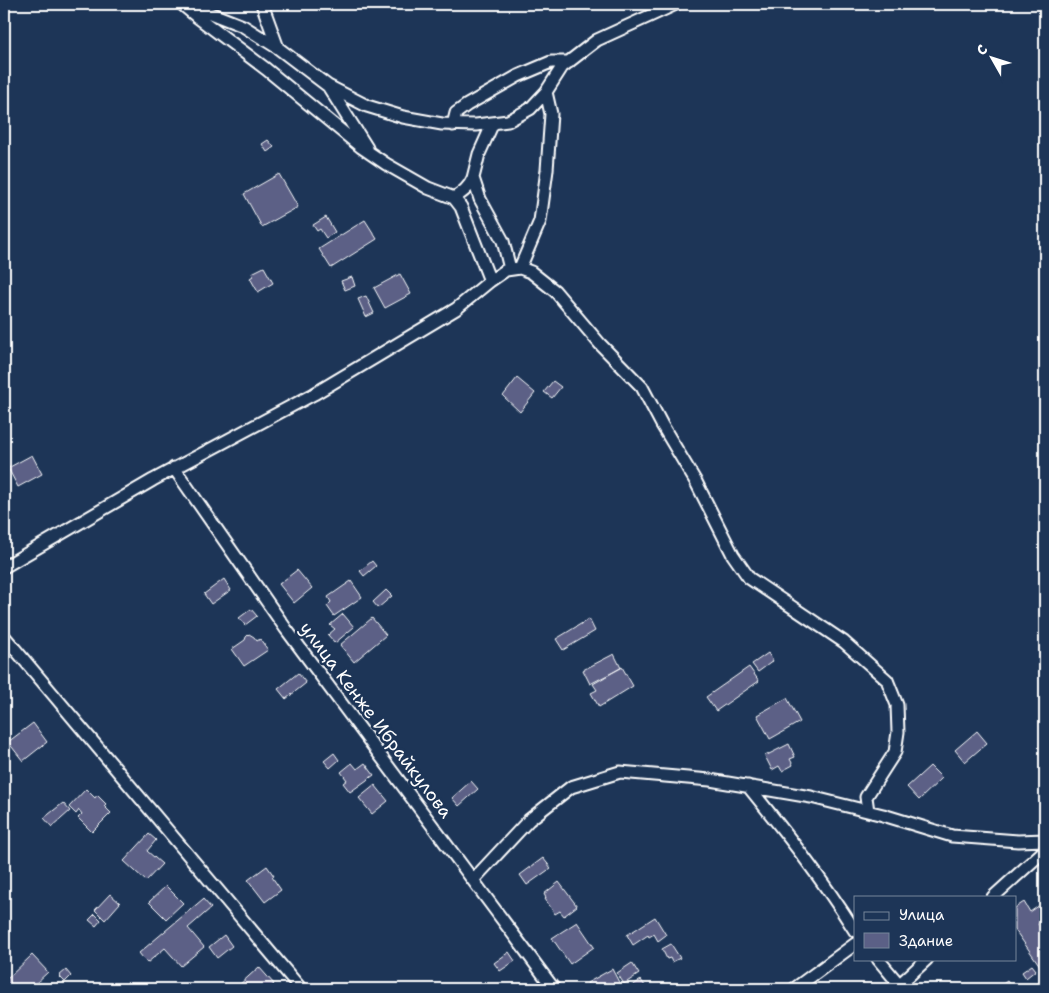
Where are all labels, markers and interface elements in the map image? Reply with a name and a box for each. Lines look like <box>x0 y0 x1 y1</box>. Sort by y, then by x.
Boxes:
north arrow <box>966 32 1016 82</box>
text: С <box>972 41 992 59</box>
street label: улица Кенже Ибрайкулова <box>294 617 458 823</box>
legend <box>854 896 1016 960</box>
text: Улица <box>899 905 945 925</box>
text: Здание <box>899 931 953 951</box>

